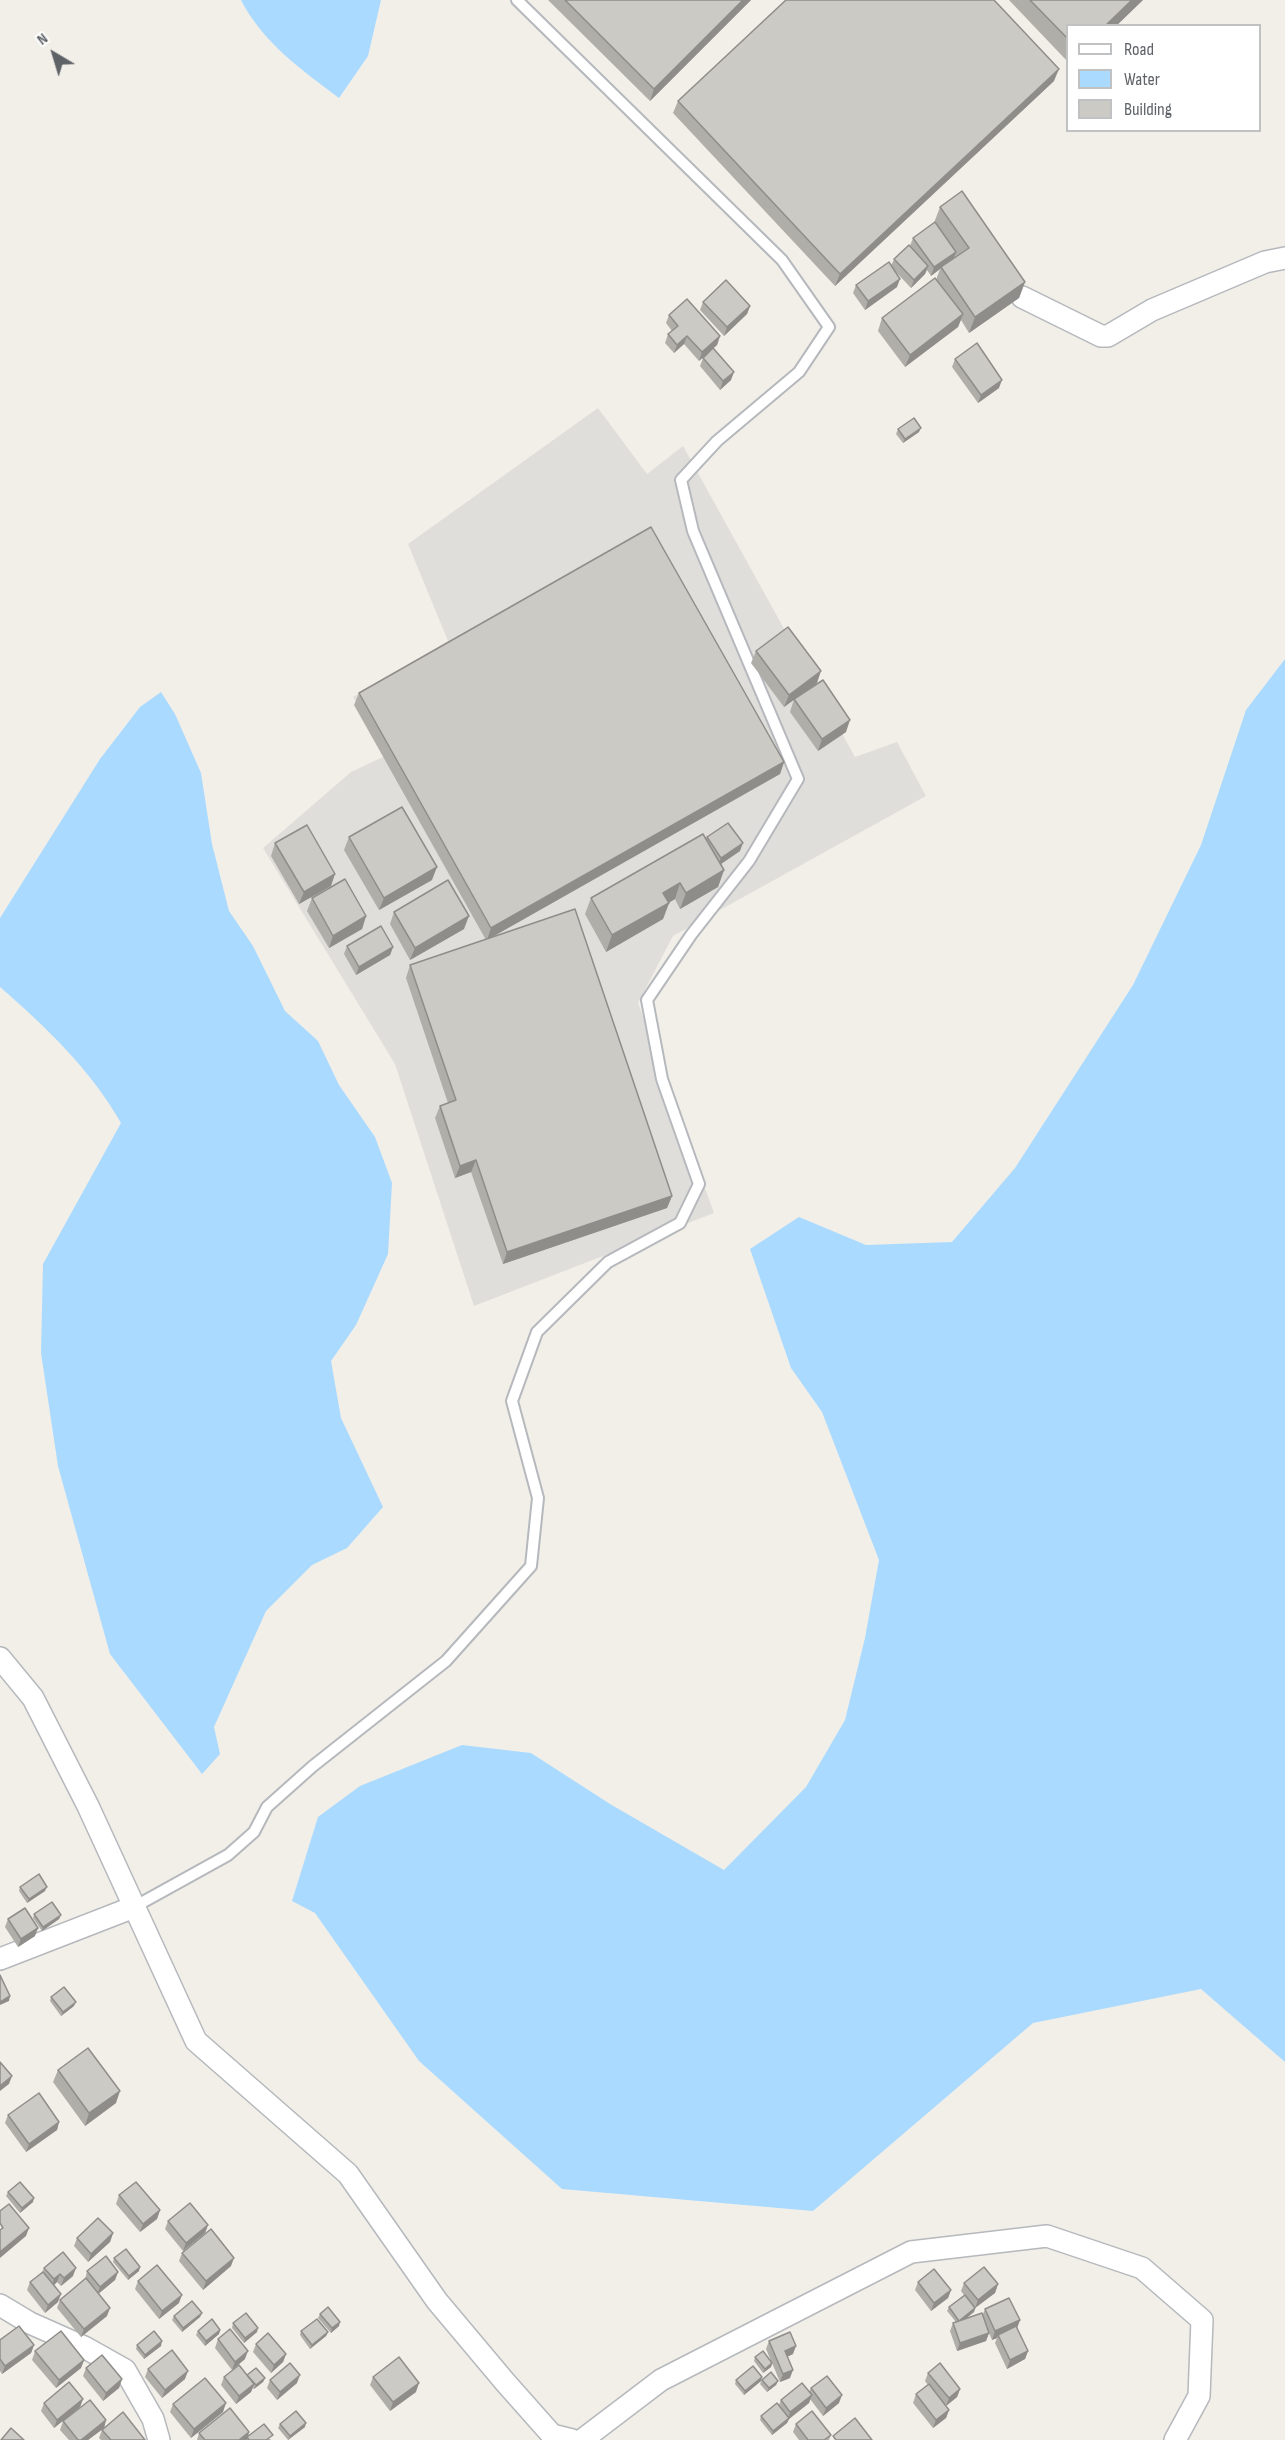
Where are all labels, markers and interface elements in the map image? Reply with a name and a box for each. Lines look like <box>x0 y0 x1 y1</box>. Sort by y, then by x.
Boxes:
north arrow <box>24 24 84 84</box>
legend <box>1066 24 1261 132</box>
text: N <box>33 29 52 50</box>
text: Road <box>1124 39 1154 60</box>
text: Water <box>1124 69 1160 90</box>
text: Building <box>1124 99 1172 120</box>

